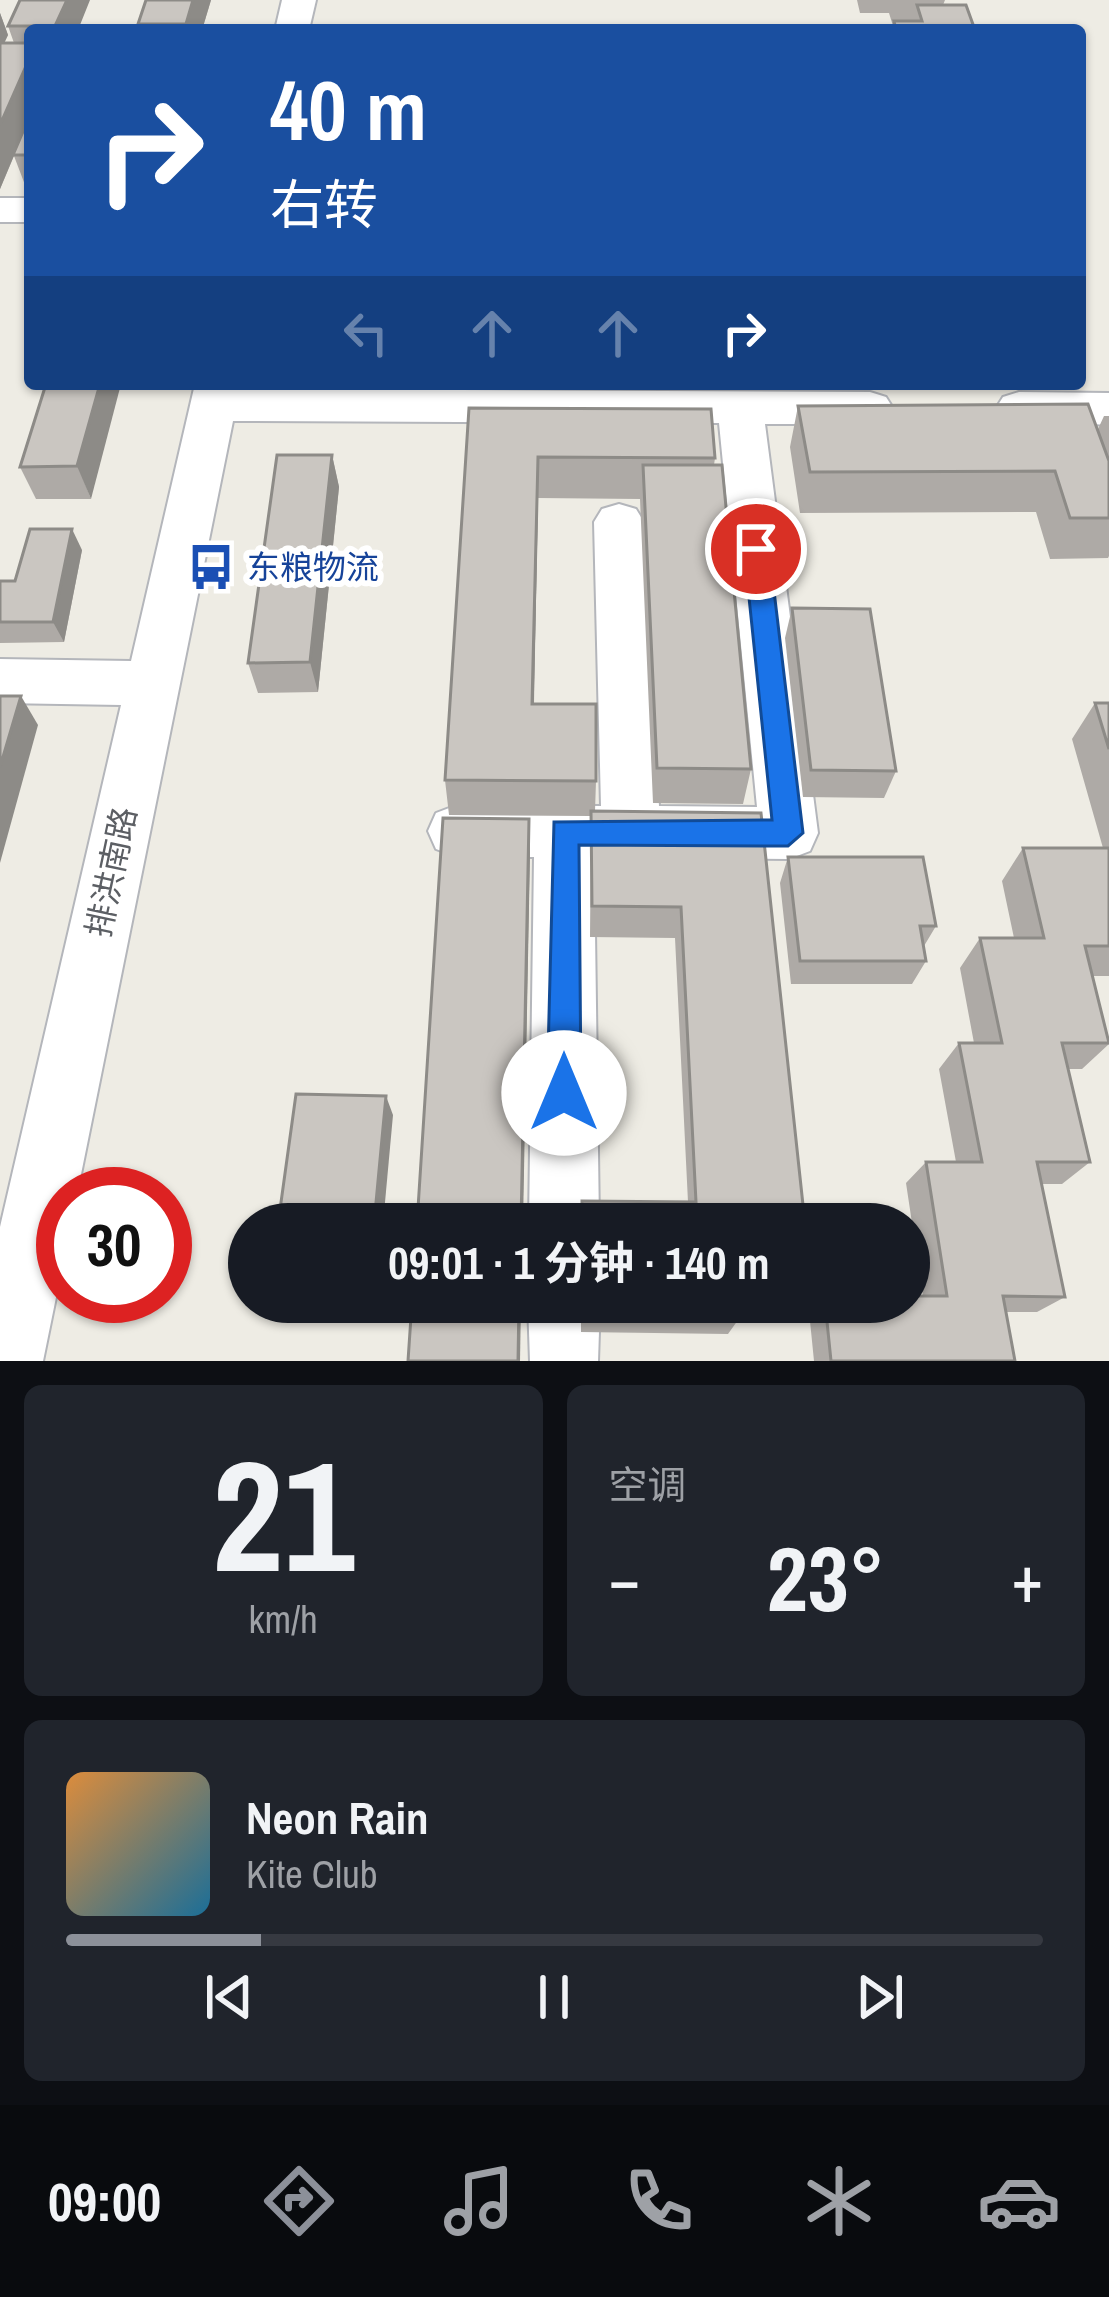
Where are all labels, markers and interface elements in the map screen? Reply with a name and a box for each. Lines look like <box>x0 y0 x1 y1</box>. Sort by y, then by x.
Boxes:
text: 40 m <box>270 53 427 166</box>
icon: right <box>72 72 228 228</box>
text: 右转 <box>270 168 378 241</box>
icon: left <box>333 300 399 366</box>
icon: ahead <box>459 300 525 366</box>
icon: ahead <box>585 300 651 366</box>
icon: right <box>711 300 777 366</box>
pin <box>705 498 807 600</box>
icon: arrive <box>723 516 789 582</box>
bus stop icon: 东粮物流 <box>186 542 236 592</box>
place label: 东粮物流 <box>247 545 379 589</box>
street label: 排洪南路 <box>76 803 146 941</box>
position arrow <box>501 1030 627 1156</box>
speed limit sign: 30 <box>36 1167 192 1323</box>
text: 09:01 · 1 分钟 · 140 m <box>388 1232 770 1293</box>
text: 21 <box>212 1410 354 1620</box>
text: 空调 <box>609 1459 687 1511</box>
text: 23° <box>767 1518 885 1639</box>
text: − <box>609 1534 640 1623</box>
text: + <box>1011 1534 1043 1623</box>
text: km/h <box>249 1593 318 1645</box>
text: Neon Rain <box>246 1787 428 1848</box>
text: Kite Club <box>246 1848 378 1900</box>
icon: previous <box>196 1964 262 2030</box>
icon: pause <box>521 1964 587 2030</box>
icon: next <box>847 1964 913 2030</box>
icon: directions <box>257 2159 341 2243</box>
icon: music <box>437 2159 521 2243</box>
icon: phone <box>617 2159 701 2243</box>
icon: climate <box>797 2159 881 2243</box>
icon: car <box>977 2159 1061 2243</box>
text: 09:00 <box>48 2165 161 2238</box>

